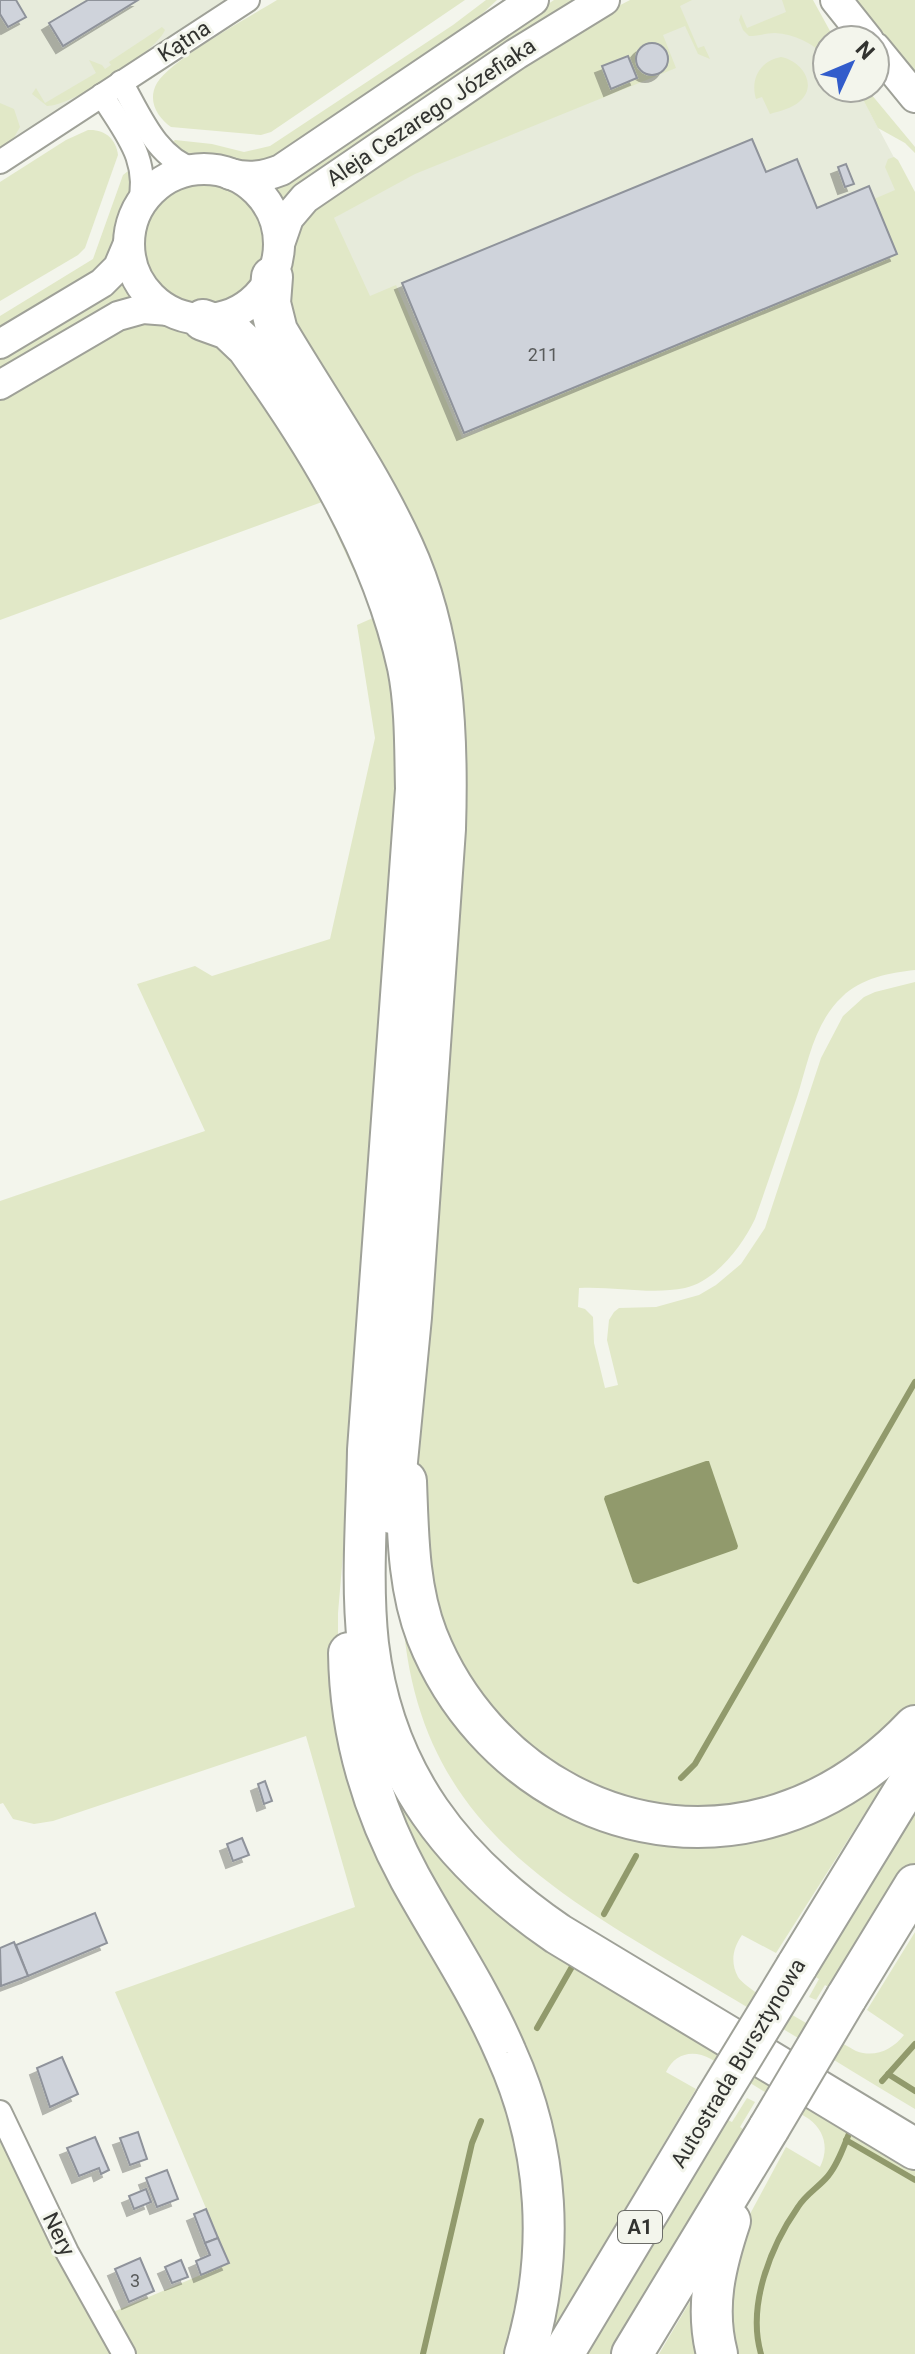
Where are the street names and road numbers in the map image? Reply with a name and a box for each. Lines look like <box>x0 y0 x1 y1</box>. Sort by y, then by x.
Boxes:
street label: Kątna <box>153 15 215 67</box>
street label: Aleja Cezarego Józefiaka <box>322 33 540 191</box>
street label: Autostrada Bursztynowa <box>666 1954 810 2172</box>
street label: Nery <box>38 2208 80 2260</box>
road number: A1 <box>618 2211 662 2243</box>

